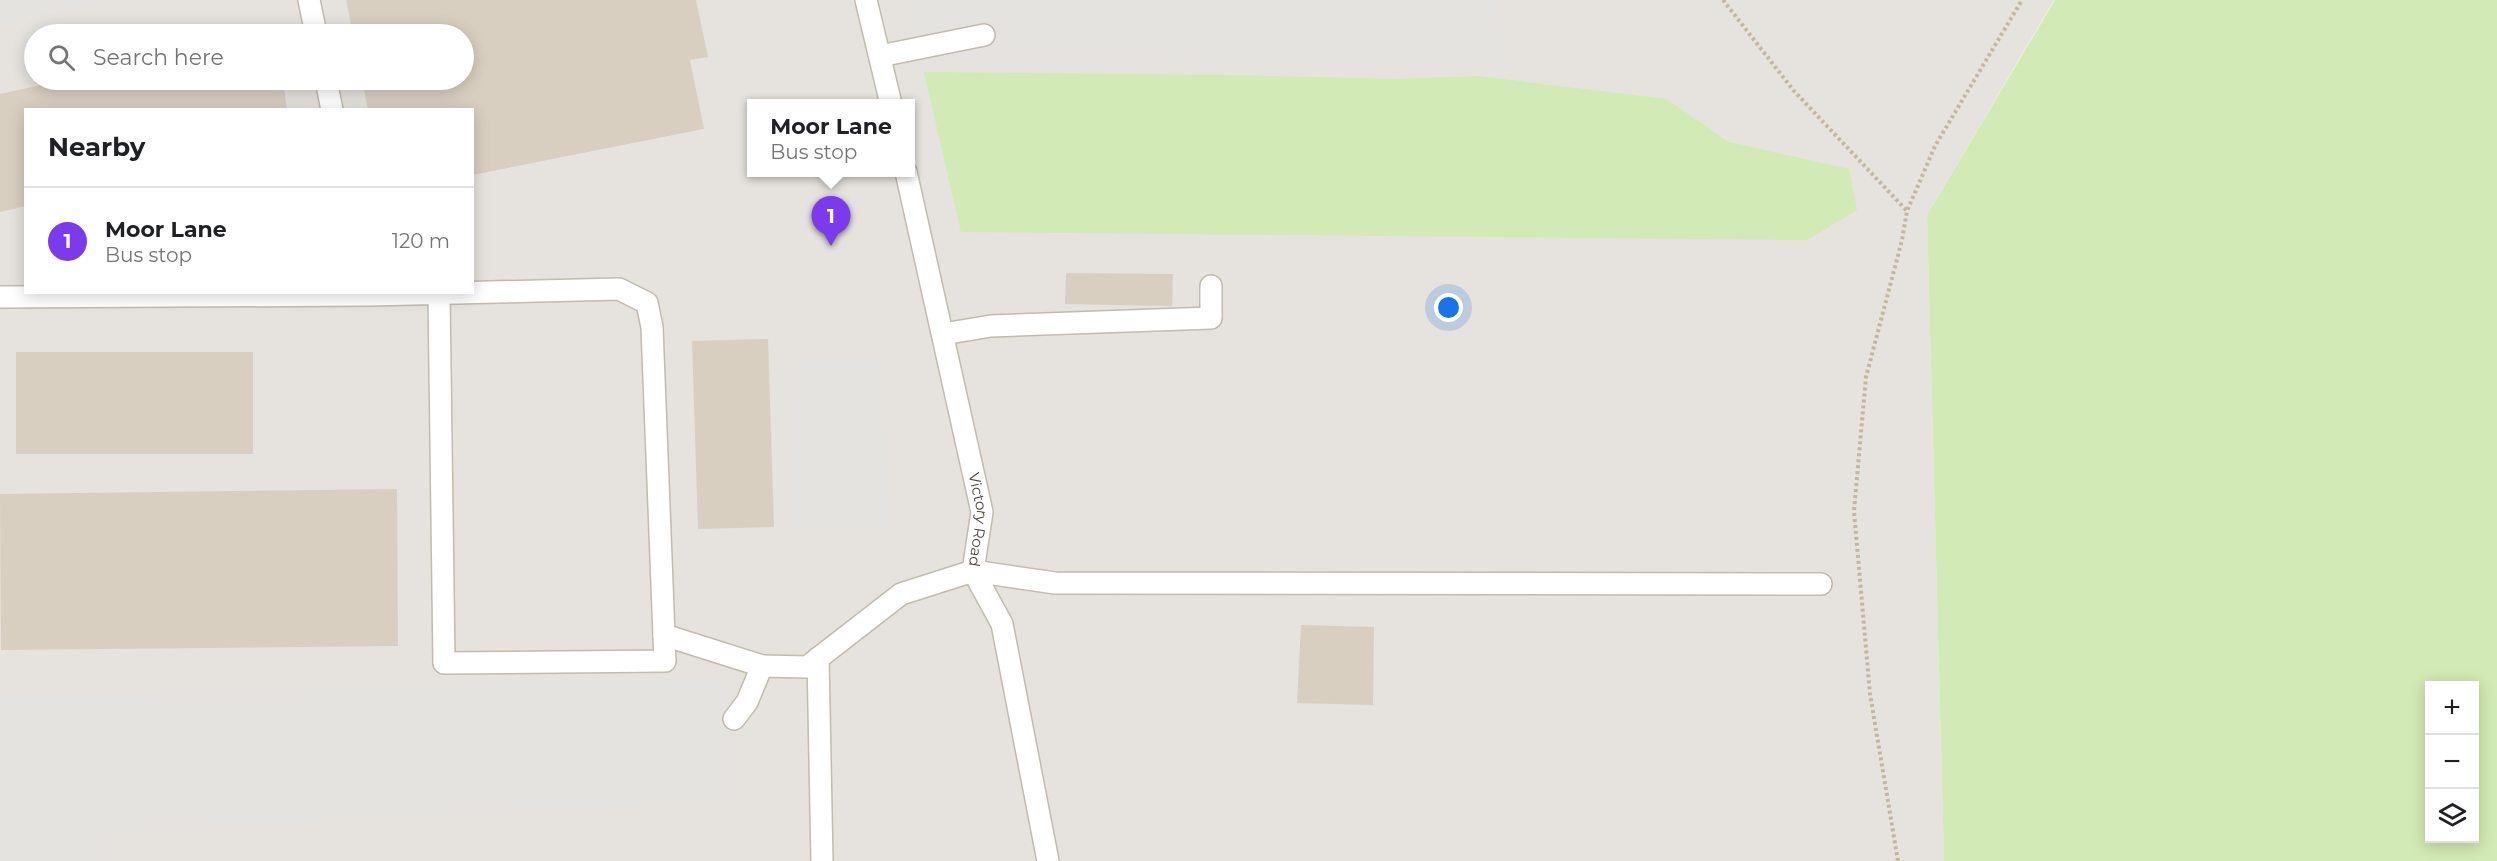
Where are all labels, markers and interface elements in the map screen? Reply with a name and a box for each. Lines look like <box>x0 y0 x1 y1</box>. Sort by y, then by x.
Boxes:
search box <box>24 24 474 90</box>
icon: search <box>45 41 78 74</box>
text: Search here <box>93 44 224 71</box>
popup <box>747 99 915 177</box>
text: Moor Lane <box>770 113 892 140</box>
text: Nearby <box>48 131 145 163</box>
text: Bus stop <box>770 140 857 164</box>
pin: 1 <box>812 196 850 246</box>
text: Moor Lane <box>105 216 227 243</box>
text: 1 <box>64 229 71 253</box>
text: 120 m <box>392 229 450 253</box>
text: Bus stop <box>105 243 192 267</box>
your location <box>1434 293 1463 322</box>
street label: Victory Road <box>964 471 992 568</box>
map controls <box>2425 681 2479 843</box>
button: + <box>2425 681 2479 735</box>
button: − <box>2425 735 2479 789</box>
button: layers <box>2425 789 2479 843</box>

